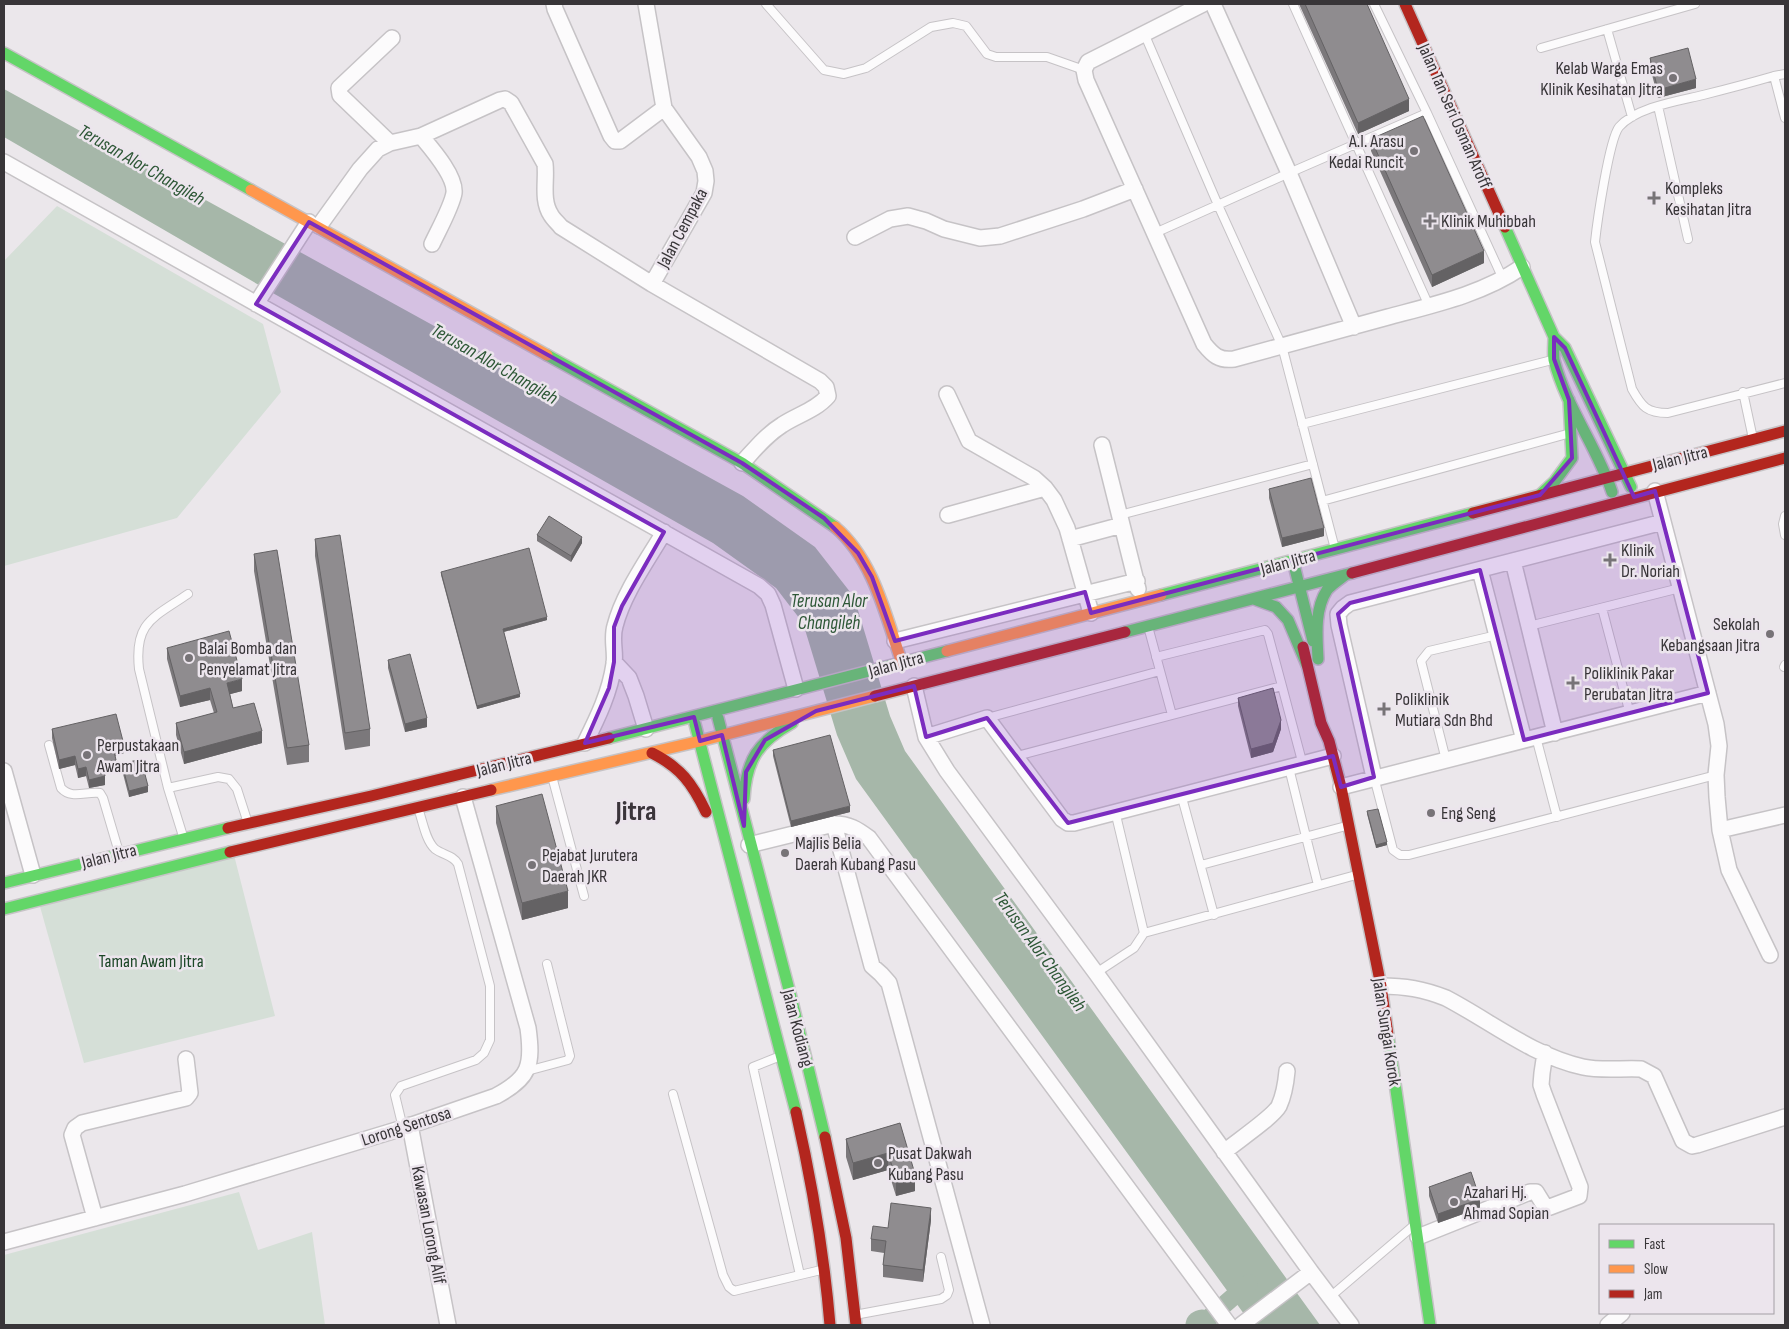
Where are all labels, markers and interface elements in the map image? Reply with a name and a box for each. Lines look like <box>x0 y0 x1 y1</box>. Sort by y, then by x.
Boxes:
street label: Jalan Tan Seri Osman Aroff <box>1413 40 1496 193</box>
place label: Kelab Warga Emas Klinik Kesihatan Jitra <box>1540 58 1663 100</box>
marker: Kelab Warga Emas Klinik Kesihatan Jitra <box>1667 72 1679 84</box>
water label: Terusan Alor Changileh <box>74 120 209 211</box>
place label: A.I. Arasu Kedai Runcit <box>1329 131 1405 173</box>
marker: A.I. Arasu Kedai Runcit <box>1408 145 1420 157</box>
place label: Kompleks Kesihatan Jitra <box>1665 178 1752 220</box>
street label: Jalan Cempaka <box>652 185 712 272</box>
marker: Kompleks Kesihatan Jitra <box>1647 191 1661 205</box>
place label: Klinik Muhibbah <box>1441 211 1536 232</box>
marker: Klinik Muhibbah <box>1423 214 1437 228</box>
water label: Terusan Alor Changileh <box>427 319 562 410</box>
street label: Jalan Jitra <box>1650 442 1710 476</box>
place label: Klinik Dr. Noriah <box>1621 540 1680 582</box>
street label: Jalan Jitra <box>1257 545 1318 580</box>
marker: Klinik Dr. Noriah <box>1603 553 1617 567</box>
water label: Terusan Alor Changileh <box>791 590 868 635</box>
place label: Sekolah Kebangsaan Jitra <box>1661 614 1760 656</box>
marker: Sekolah Kebangsaan Jitra <box>1764 628 1776 640</box>
place label: Balai Bomba dan Penyelamat Jitra <box>199 638 297 680</box>
street label: Jalan Jitra <box>865 647 926 682</box>
marker: Balai Bomba dan Penyelamat Jitra <box>183 652 195 664</box>
place label: Poliklinik Pakar Perubatan Jitra <box>1584 663 1674 705</box>
marker: Poliklinik Pakar Perubatan Jitra <box>1566 676 1580 690</box>
place label: Poliklinik Mutiara Sdn Bhd <box>1395 689 1493 731</box>
marker: Poliklinik Mutiara Sdn Bhd <box>1377 702 1391 716</box>
place label: Perpustakaan Awam Jitra <box>96 735 179 777</box>
street label: Jalan Jitra <box>474 748 534 782</box>
marker: Perpustakaan Awam Jitra <box>81 749 93 761</box>
district label: Jitra <box>615 795 656 828</box>
place label: Eng Seng <box>1441 803 1496 824</box>
marker: Eng Seng <box>1425 807 1437 819</box>
place label: Majlis Belia Daerah Kubang Pasu <box>795 833 916 875</box>
street label: Jalan Jitra <box>79 840 139 874</box>
place label: Pejabat Jurutera Daerah JKR <box>542 845 638 887</box>
marker: Majlis Belia Daerah Kubang Pasu <box>779 847 791 859</box>
marker: Pejabat Jurutera Daerah JKR <box>526 859 538 871</box>
water label: Terusan Alor Changileh <box>989 887 1091 1016</box>
park label: Taman Awam Jitra <box>98 951 204 972</box>
street label: Jalan Sungai Korok <box>1367 976 1405 1088</box>
street label: Jalan Kodiang <box>777 986 818 1069</box>
street label: Lorong Sentosa <box>359 1102 454 1151</box>
place label: Pusat Dakwah Kubang Pasu <box>888 1143 972 1185</box>
marker: Pusat Dakwah Kubang Pasu <box>872 1157 884 1169</box>
street label: Kawasan Lorong Alif <box>407 1164 450 1287</box>
place label: Azahari Hj. Ahmad Sopian <box>1463 1182 1549 1224</box>
marker: Azahari Hj. Ahmad Sopian <box>1448 1196 1460 1208</box>
legend <box>1599 1224 1774 1314</box>
text: Fast <box>1644 1235 1666 1254</box>
text: Slow <box>1644 1260 1668 1279</box>
text: Jam <box>1643 1285 1662 1304</box>

